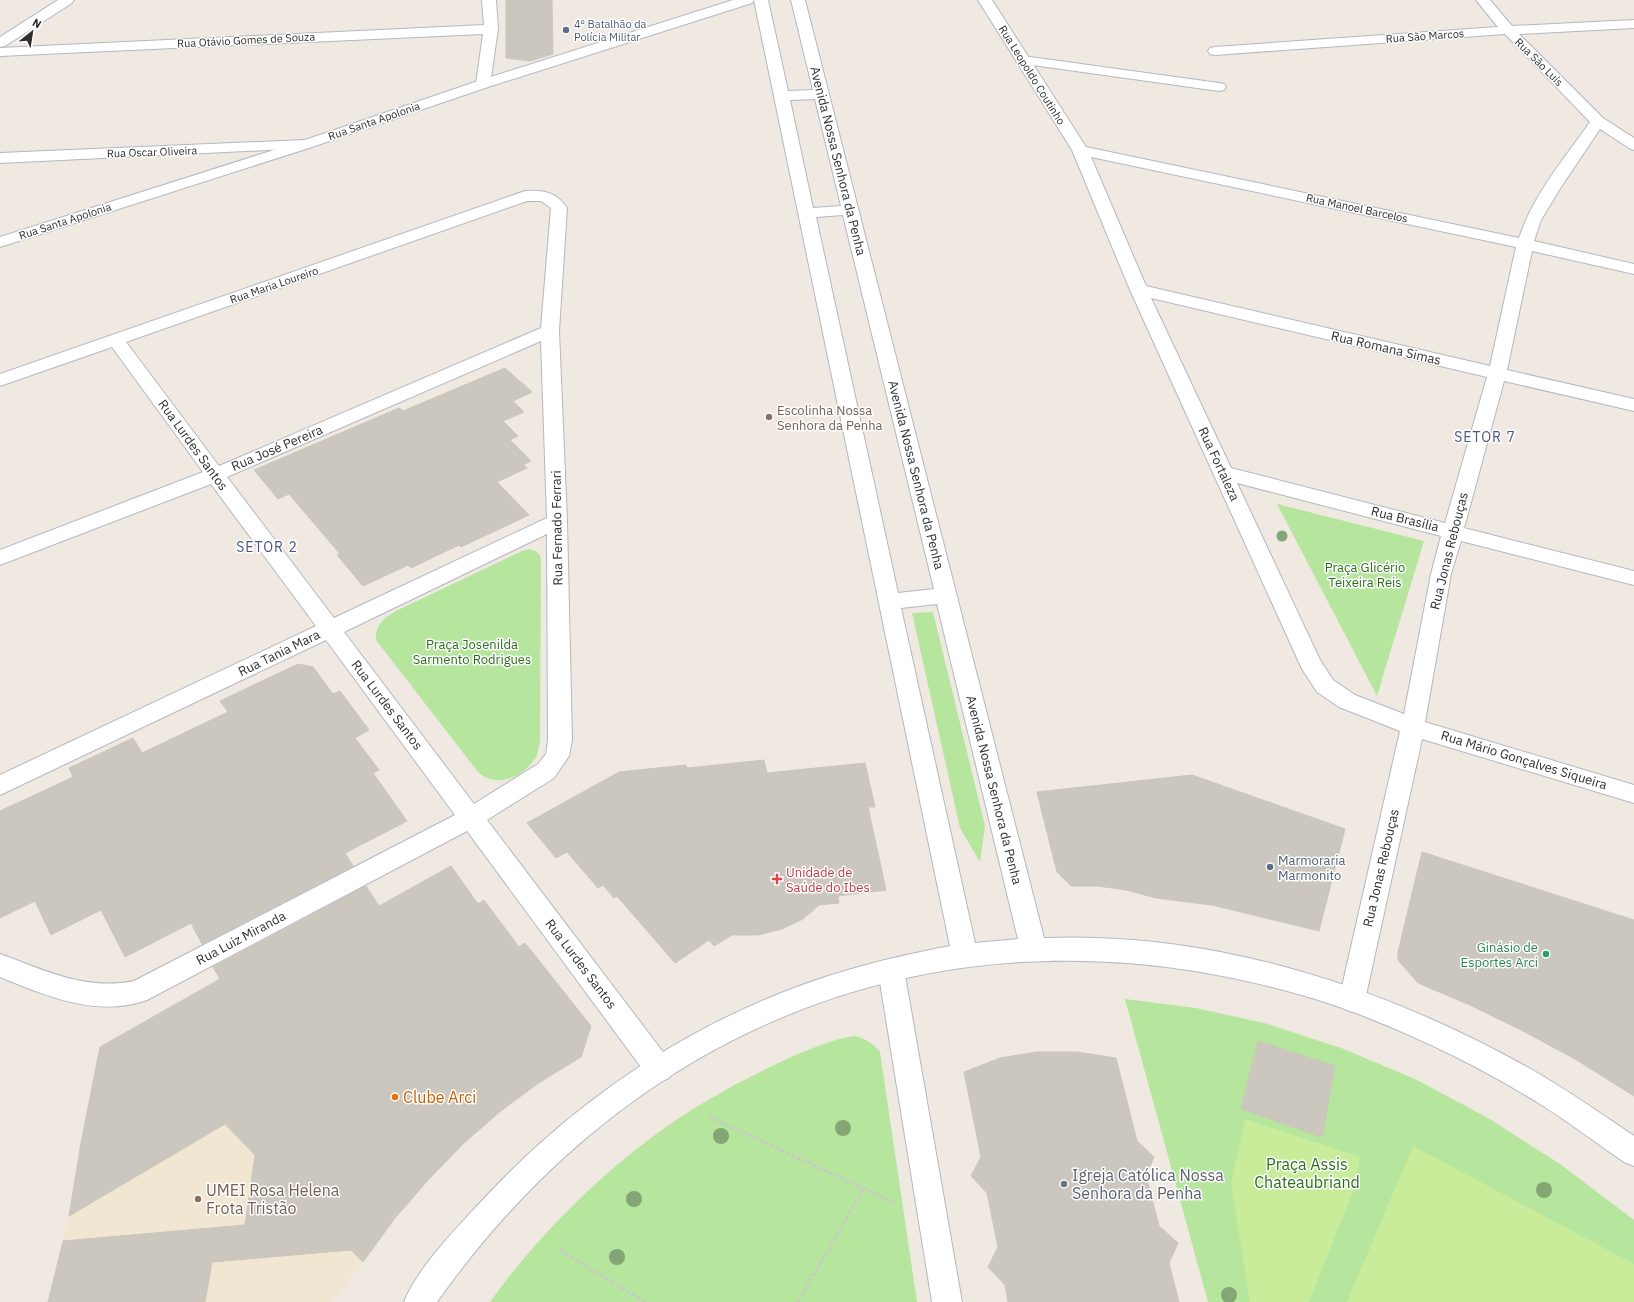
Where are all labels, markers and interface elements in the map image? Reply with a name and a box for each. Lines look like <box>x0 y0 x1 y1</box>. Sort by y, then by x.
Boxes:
north arrow <box>12 12 52 52</box>
text: N <box>30 15 44 31</box>
place label: 4º Batalhão da Polícia Militar <box>574 17 647 44</box>
street label: Rua Leopoldo Coutinho <box>996 23 1068 127</box>
marker: 4º Batalhão da Polícia Militar <box>561 25 571 35</box>
street label: Rua São Marcos <box>1385 26 1465 46</box>
street label: Rua Otávio Gomes de Souza <box>177 29 316 51</box>
street label: Rua São Luís <box>1512 35 1566 89</box>
street label: Avenida Nossa Senhora da Penha <box>806 65 870 257</box>
street label: Rua Santa Apolonia <box>326 99 422 143</box>
street label: Rua Oscar Oliveira <box>107 143 198 161</box>
street label: Rua Manoel Barcelos <box>1305 190 1409 226</box>
street label: Rua Santa Apolonia <box>17 199 113 243</box>
street label: Rua Maria Loureiro <box>228 263 320 307</box>
street label: Rua Romana Simas <box>1329 327 1443 369</box>
street label: Avenida Nossa Senhora da Penha <box>884 379 948 571</box>
street label: Rua Lurdes Santos <box>154 396 232 494</box>
place label: Escolinha Nossa Senhora da Penha <box>777 402 883 434</box>
marker: Escolinha Nossa Senhora da Penha <box>764 412 774 422</box>
street label: Rua José Pereira <box>229 421 325 475</box>
street label: Rua Fortaleza <box>1194 424 1244 504</box>
district label: SETOR 7 <box>1454 428 1516 446</box>
street label: Rua Fernado Ferrari <box>547 470 567 586</box>
street label: Rua Jonas Rebouças <box>1426 490 1472 612</box>
street label: Rua Brasília <box>1369 502 1441 536</box>
district label: SETOR 2 <box>236 538 298 556</box>
park label: Praça Glicério Teixeira Reis <box>1325 559 1405 591</box>
street label: Rua Tania Mara <box>235 626 323 680</box>
park label: Praça Josenilda Sarmento Rodrigues <box>413 636 531 668</box>
street label: Rua Lurdes Santos <box>348 657 426 753</box>
street label: Avenida Nossa Senhora da Penha <box>962 694 1026 886</box>
street label: Rua Mário Gonçalves Siqueira <box>1439 727 1609 793</box>
street label: Rua Jonas Rebouças <box>1359 807 1403 929</box>
place label: Marmoraria Marmonito <box>1278 852 1346 884</box>
marker: Marmoraria Marmonito <box>1265 862 1275 872</box>
place label: Unidade de Saúde do Ibes <box>786 864 870 896</box>
marker: Unidade de Saúde do Ibes <box>771 873 783 885</box>
street label: Rua Luiz Miranda <box>193 907 289 969</box>
street label: Rua Lurdes Santos <box>542 916 620 1012</box>
place label: Ginásio de Esportes Arci <box>1461 939 1538 971</box>
marker: Ginásio de Esportes Arci <box>1541 949 1551 959</box>
place label: Clube Arci <box>403 1087 476 1107</box>
marker: Clube Arci <box>390 1092 400 1102</box>
park label: Praça Assis Chateaubriand <box>1254 1154 1360 1192</box>
place label: Igreja Católica Nossa Senhora da Penha <box>1072 1165 1224 1203</box>
marker: Igreja Católica Nossa Senhora da Penha <box>1059 1179 1069 1189</box>
place label: UMEI Rosa Helena Frota Tristão <box>206 1180 340 1218</box>
marker: UMEI Rosa Helena Frota Tristão <box>193 1194 203 1204</box>

